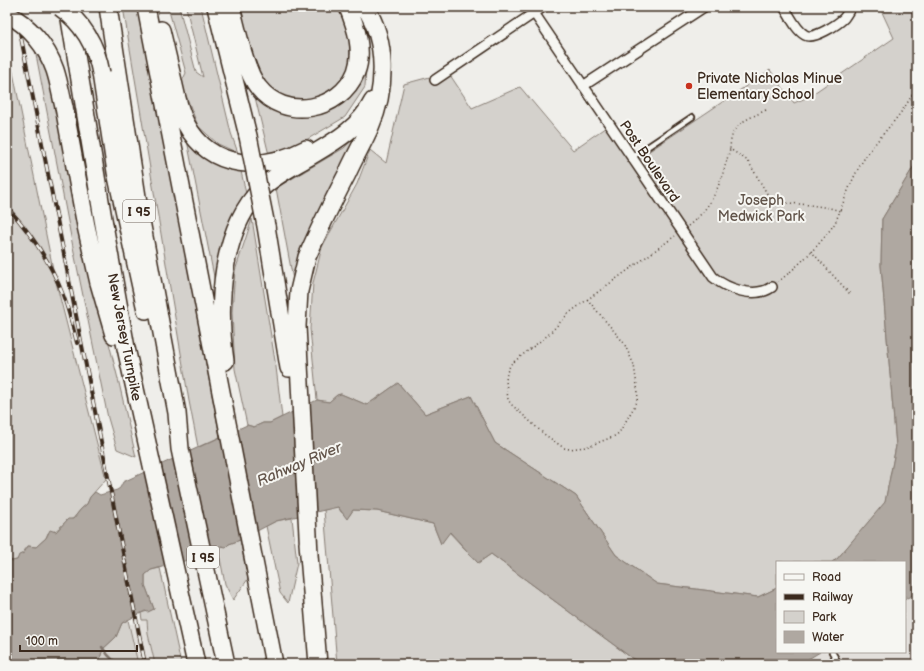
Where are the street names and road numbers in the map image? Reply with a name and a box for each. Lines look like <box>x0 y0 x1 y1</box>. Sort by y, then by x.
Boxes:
street label: Post Boulevard <box>616 117 683 205</box>
road number: I 95 <box>123 200 155 222</box>
street label: New Jersey Turnpike <box>104 272 145 403</box>
road number: I 95 <box>187 546 219 568</box>

